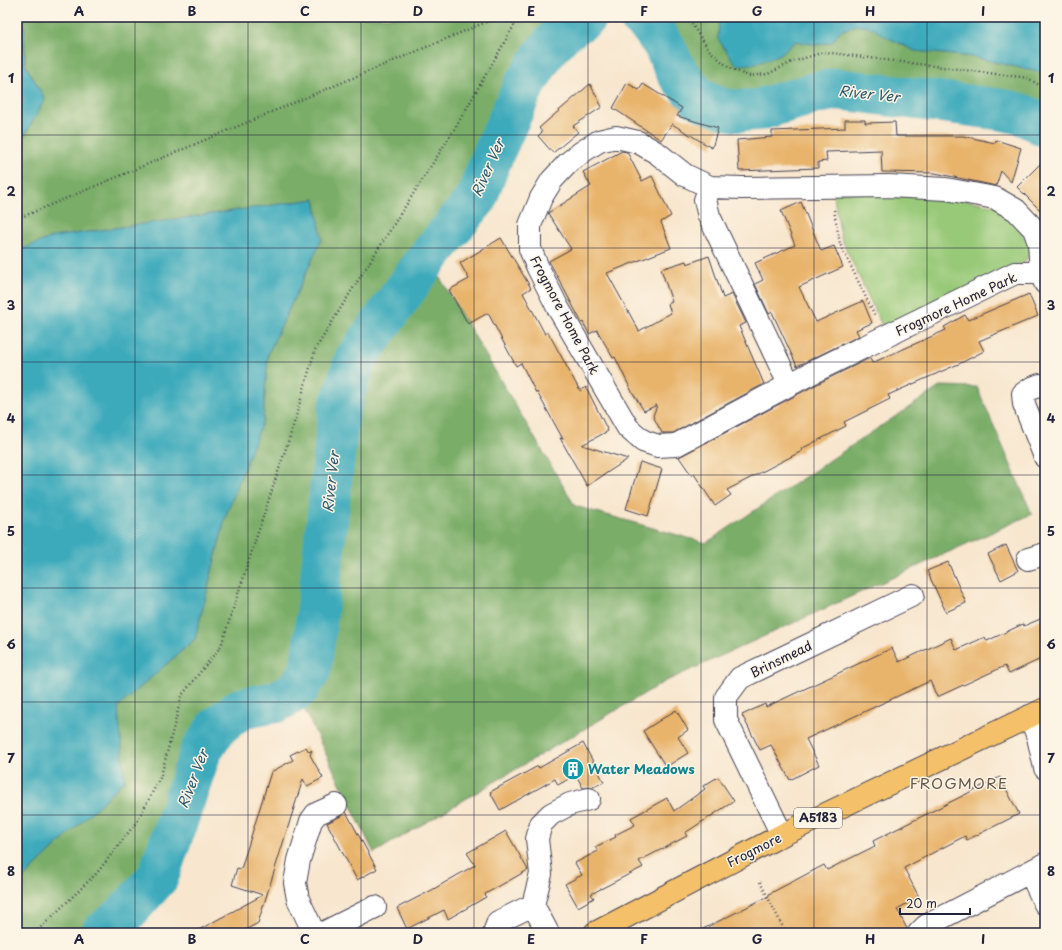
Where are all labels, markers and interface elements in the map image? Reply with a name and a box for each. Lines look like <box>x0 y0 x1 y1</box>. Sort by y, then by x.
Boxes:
text: A <box>74 1 84 20</box>
text: B <box>188 1 197 20</box>
text: C <box>300 1 310 20</box>
text: D <box>413 1 423 20</box>
text: E <box>527 1 535 20</box>
text: F <box>640 1 648 20</box>
text: G <box>752 1 762 20</box>
text: H <box>865 1 875 20</box>
text: I <box>981 1 985 20</box>
text: 1 <box>8 68 14 87</box>
text: 1 <box>1048 68 1054 87</box>
water label: River Ver <box>838 80 902 107</box>
water label: River Ver <box>466 134 510 200</box>
text: 2 <box>6 181 16 200</box>
text: 2 <box>1046 181 1056 200</box>
street label: Frogmore Home Park <box>526 252 605 378</box>
street label: Frogmore Home Park <box>892 267 1020 340</box>
text: 3 <box>7 295 16 314</box>
text: 3 <box>1047 295 1056 314</box>
text: 4 <box>7 408 16 427</box>
text: 4 <box>1047 408 1056 427</box>
water label: River Ver <box>317 449 344 513</box>
text: 5 <box>7 521 15 540</box>
text: 5 <box>1047 521 1055 540</box>
text: 6 <box>6 634 16 653</box>
text: 6 <box>1046 634 1056 653</box>
street label: Brinsmead <box>747 635 815 682</box>
water label: River Ver <box>172 745 214 811</box>
text: 7 <box>7 748 15 767</box>
text: 7 <box>1047 748 1055 767</box>
building icon: Water Meadows <box>560 756 586 782</box>
place label: Water Meadows <box>588 759 695 778</box>
district label: FROGMORE <box>910 771 1008 794</box>
road number: A5183 <box>794 808 842 828</box>
street label: Frogmore <box>723 828 784 871</box>
text: 8 <box>7 861 15 880</box>
text: 8 <box>1047 861 1055 880</box>
scale bar <box>900 890 970 916</box>
text: 20 m <box>906 894 937 912</box>
text: A <box>74 929 84 948</box>
text: B <box>188 929 197 948</box>
text: C <box>300 929 310 948</box>
text: D <box>413 929 423 948</box>
text: E <box>527 929 535 948</box>
text: F <box>640 929 648 948</box>
text: G <box>752 929 762 948</box>
text: H <box>865 929 875 948</box>
text: I <box>981 929 985 948</box>

